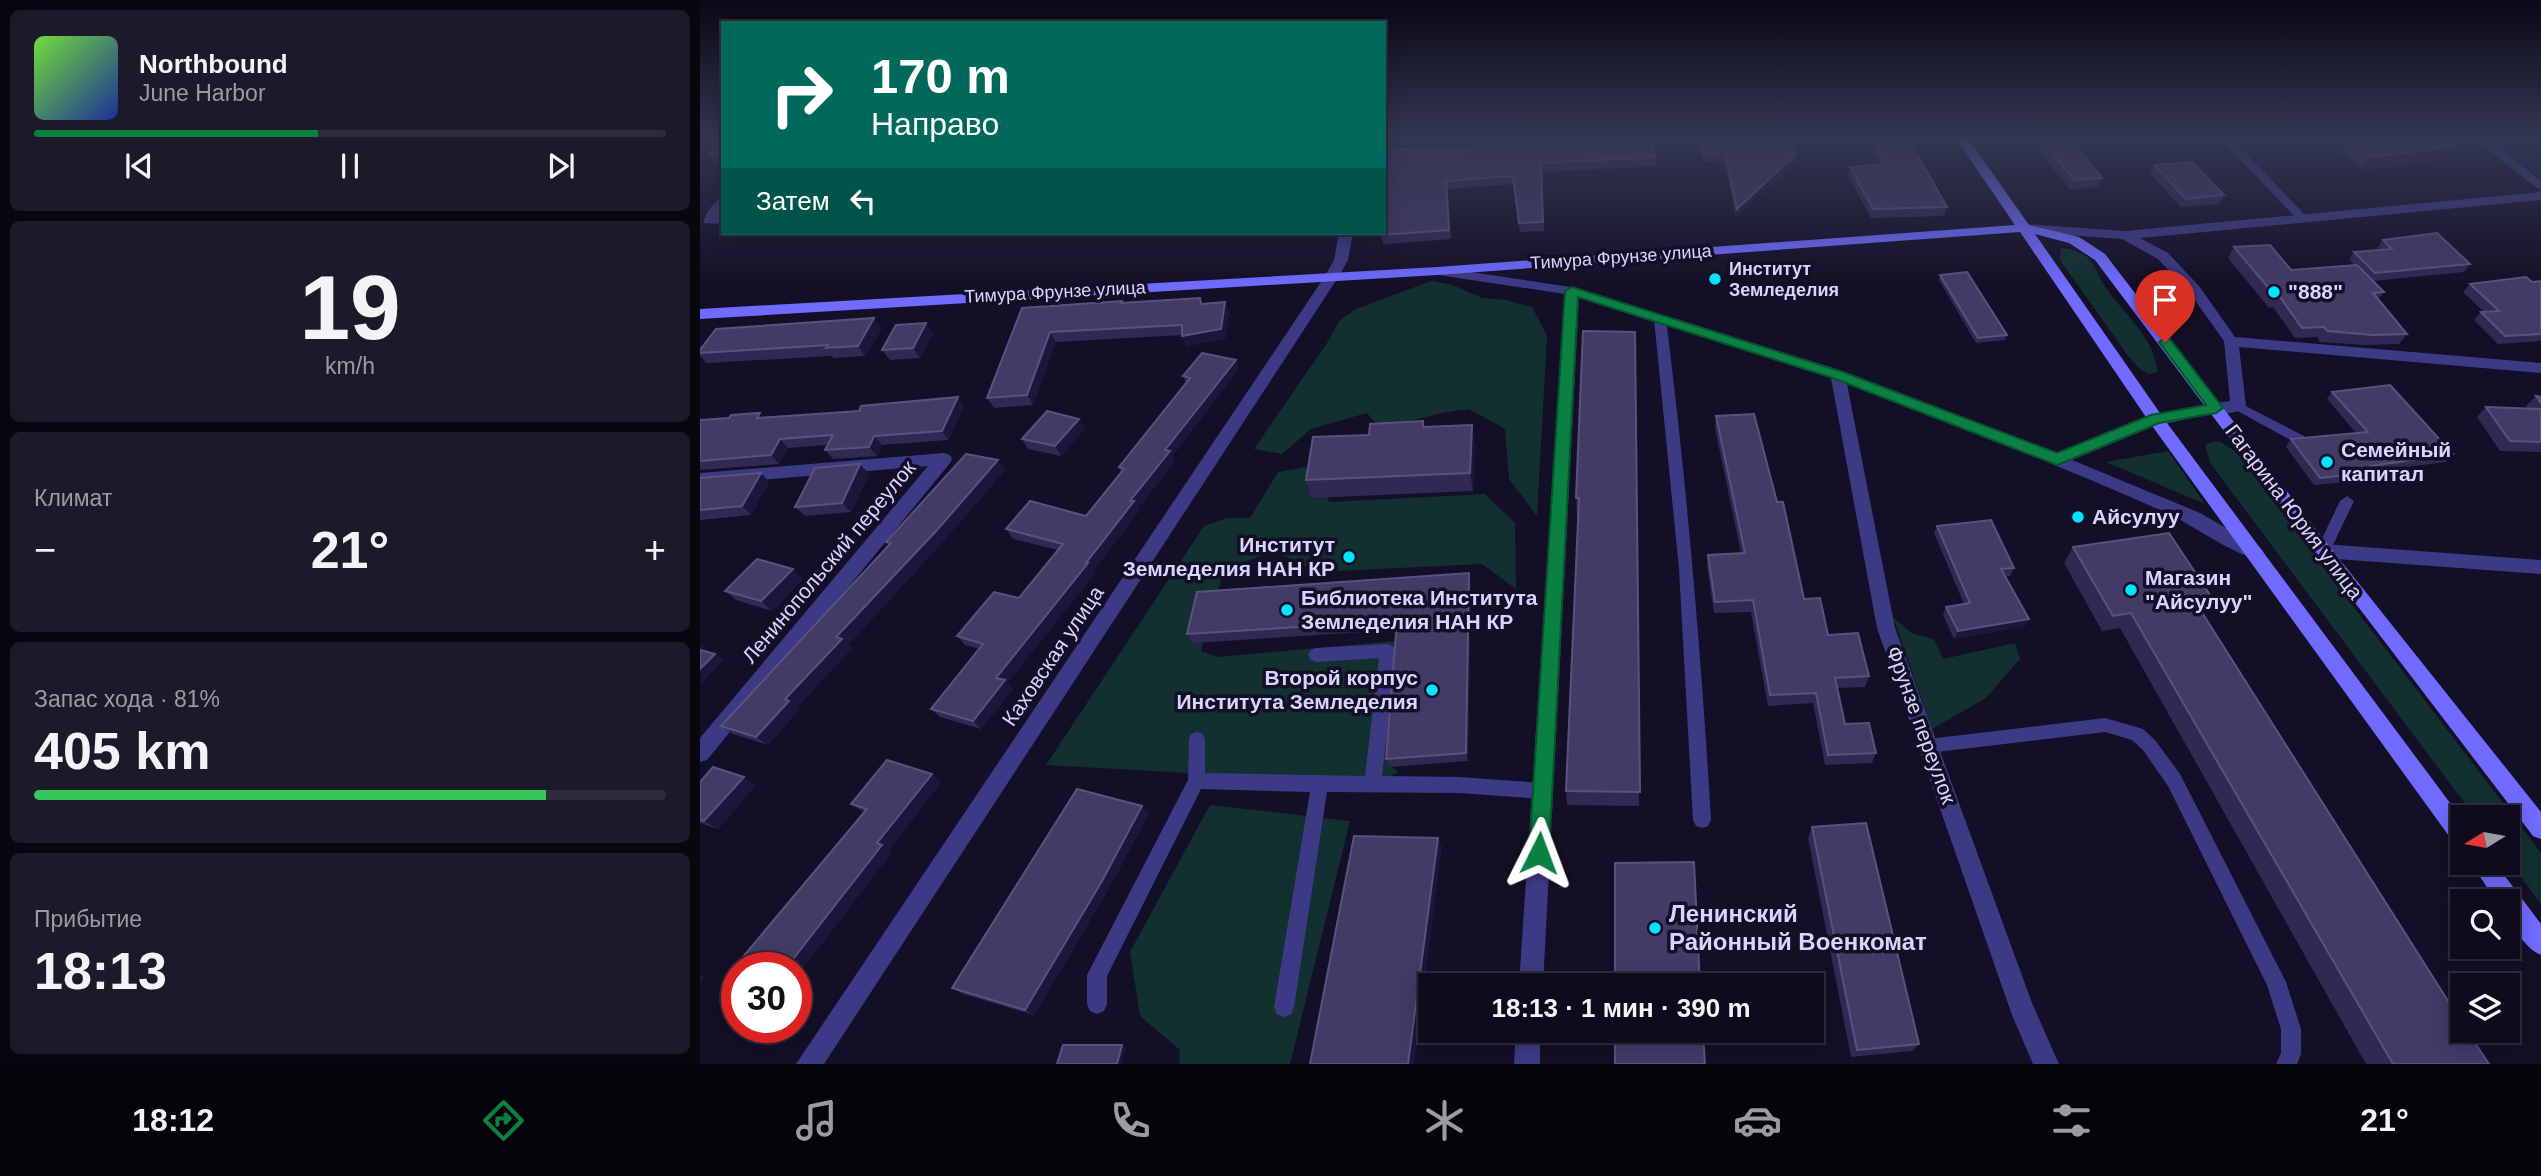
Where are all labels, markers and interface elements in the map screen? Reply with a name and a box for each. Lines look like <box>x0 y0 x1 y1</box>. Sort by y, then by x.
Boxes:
text: Northbound <box>139 49 288 79</box>
icon: right <box>756 49 847 140</box>
text: 170 m <box>871 49 1010 103</box>
text: June Harbor <box>139 80 266 106</box>
text: Направо <box>871 106 999 142</box>
icon: previous <box>120 147 158 185</box>
icon: pause <box>331 147 369 185</box>
icon: next <box>542 147 580 185</box>
icon: left <box>844 182 882 220</box>
text: Затем <box>756 186 830 216</box>
street label: Тимура Фрунзе улица <box>1530 241 1713 273</box>
text: 19 <box>299 257 401 358</box>
place label: Институт Земледелия <box>1729 259 1839 300</box>
pin <box>2135 270 2195 342</box>
marker: Институт Земледелия <box>1707 271 1723 287</box>
street label: Тимура Фрунзе улица <box>964 277 1147 307</box>
place label: "888" <box>2288 280 2343 303</box>
icon: arrive <box>2146 281 2184 319</box>
marker: "888" <box>2266 284 2282 300</box>
text: km/h <box>325 353 375 379</box>
street label: Гагарина Юрия улица <box>2221 420 2368 604</box>
place label: Семейный капитал <box>2341 438 2451 485</box>
marker: Семейный капитал <box>2319 454 2335 470</box>
street label: Ленинопольский переулок <box>737 455 920 667</box>
text: Климат <box>34 485 112 511</box>
place label: Айсулуу <box>2092 505 2180 528</box>
marker: Айсулуу <box>2070 509 2086 525</box>
text: 21° <box>311 521 389 579</box>
text: − <box>34 529 56 571</box>
text: + <box>644 529 666 571</box>
place label: Институт Земледелия НАН КР <box>1123 533 1335 580</box>
marker: Институт Земледелия НАН КР <box>1341 549 1357 565</box>
place label: Магазин "Айсулуу" <box>2145 566 2253 613</box>
street label: Каховская улица <box>997 581 1108 730</box>
marker: Магазин "Айсулуу" <box>2123 582 2139 598</box>
place label: Библиотека Института Земледелия НАН КР <box>1301 586 1538 633</box>
marker: Библиотека Института Земледелия НАН КР <box>1279 602 1295 618</box>
street label: Фрунзе переулок <box>1882 643 1961 808</box>
place label: Второй корпус Института Земледелия <box>1176 666 1418 713</box>
marker: Второй корпус Института Земледелия <box>1424 682 1440 698</box>
text: Запас хода · 81% <box>34 686 220 712</box>
text: 405 km <box>34 722 210 780</box>
north arrow <box>2450 805 2520 875</box>
map controls <box>2450 805 2520 1043</box>
position arrow <box>1502 816 1576 890</box>
button: search <box>2450 889 2520 959</box>
place label: Ленинский Районный Военкомат <box>1669 900 1927 955</box>
text: Прибытие <box>34 906 142 932</box>
marker: Ленинский Районный Военкомат <box>1647 920 1663 936</box>
text: 18:13 <box>34 942 167 1000</box>
speed limit sign: 30 <box>721 952 812 1043</box>
button: layers <box>2450 973 2520 1043</box>
text: 18:13 · 1 мин · 390 m <box>1491 993 1751 1023</box>
icon: directions <box>479 1096 528 1145</box>
icon: music <box>792 1096 841 1145</box>
icon: phone <box>1106 1096 1155 1145</box>
icon: climate <box>1420 1096 1469 1145</box>
icon: car <box>1733 1096 1782 1145</box>
icon: filters <box>2047 1096 2096 1145</box>
text: 18:12 <box>132 1102 214 1138</box>
text: 21° <box>2360 1102 2409 1138</box>

